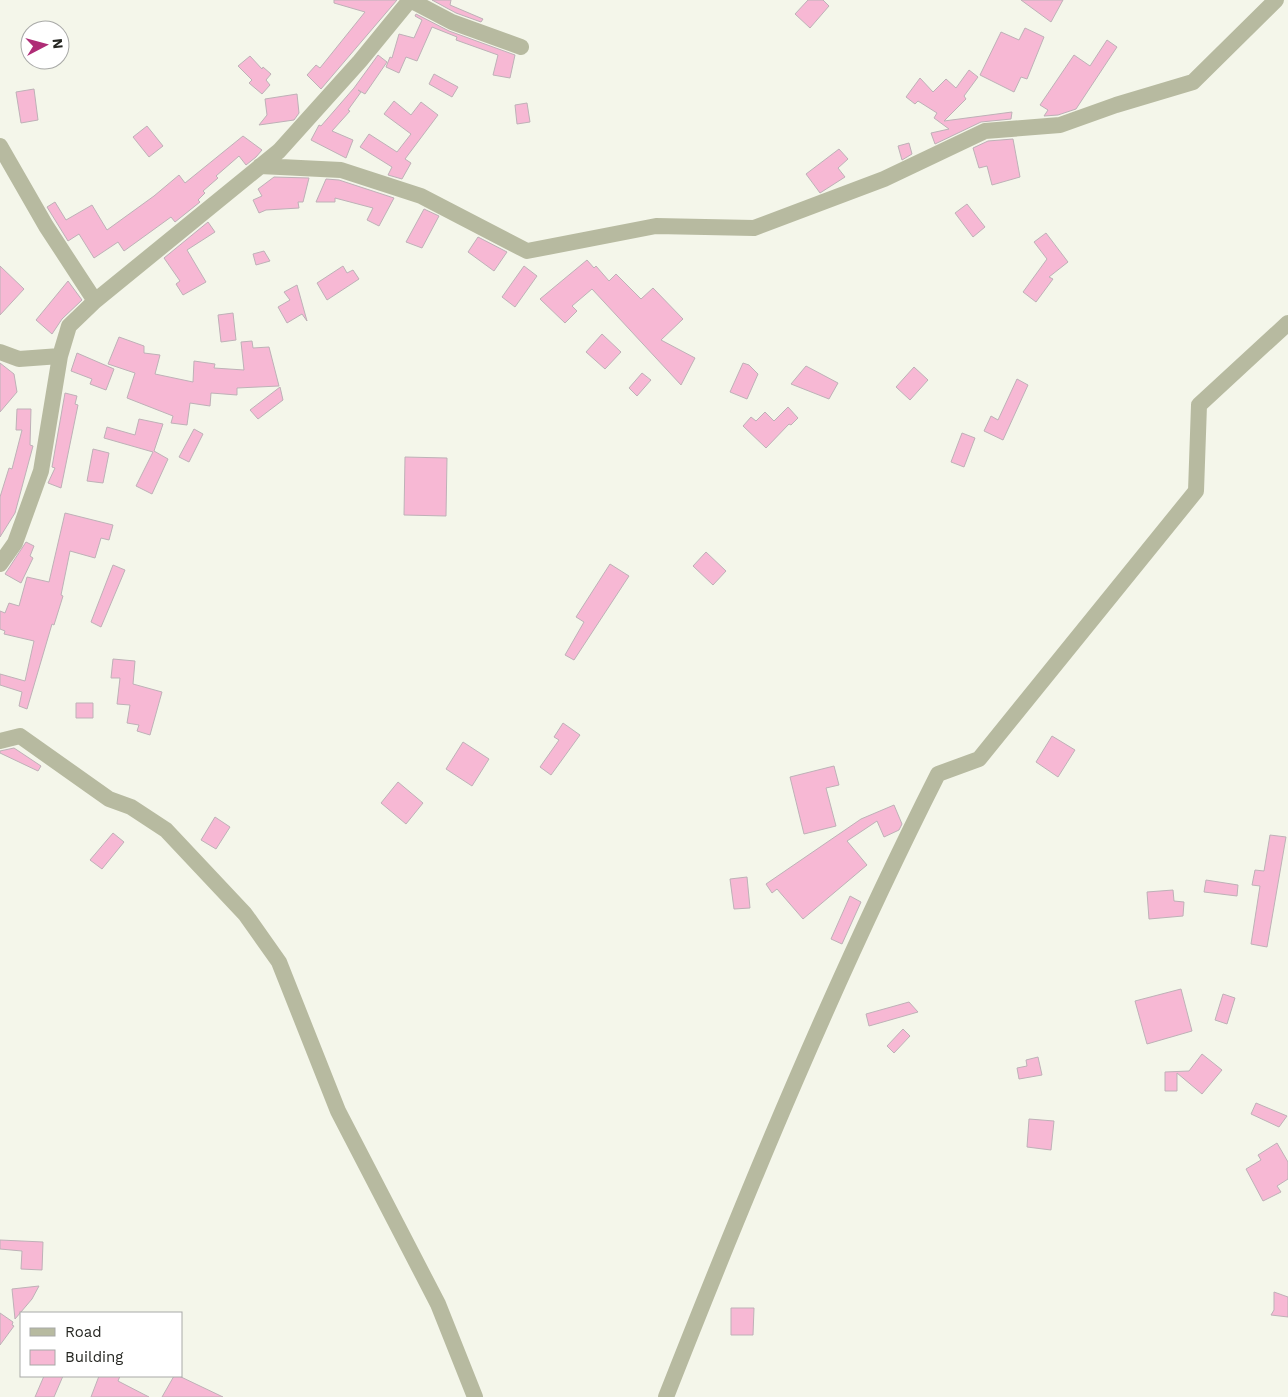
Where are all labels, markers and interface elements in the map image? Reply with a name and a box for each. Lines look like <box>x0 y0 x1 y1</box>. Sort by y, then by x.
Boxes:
north arrow <box>20 20 70 70</box>
text: N <box>49 38 66 50</box>
legend <box>20 1312 182 1377</box>
text: Road <box>65 1323 102 1341</box>
text: Building <box>65 1348 123 1366</box>

